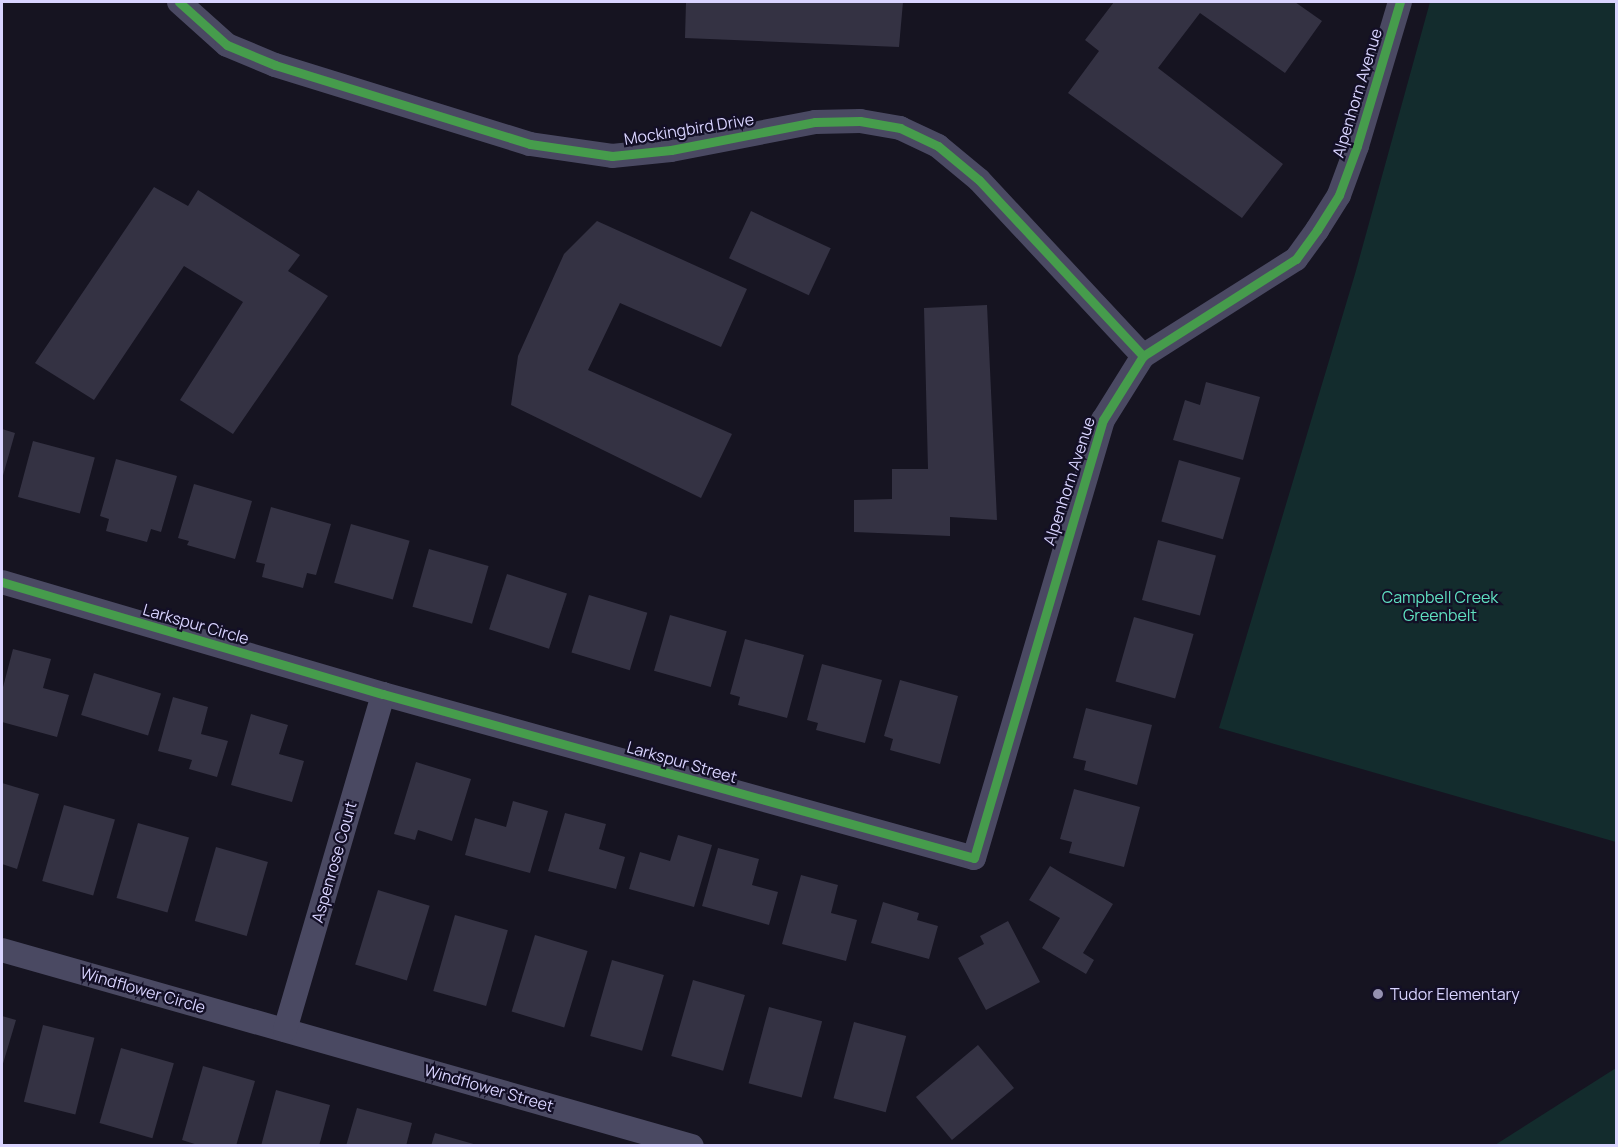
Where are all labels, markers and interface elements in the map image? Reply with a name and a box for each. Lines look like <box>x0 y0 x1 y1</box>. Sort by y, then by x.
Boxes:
street label: Alpenhorn Avenue <box>1328 26 1386 160</box>
street label: Mockingbird Drive <box>623 109 755 149</box>
street label: Alpenhorn Avenue <box>1039 414 1099 548</box>
park label: Campbell Creek Greenbelt <box>1382 587 1498 625</box>
street label: Larkspur Circle <box>141 600 251 648</box>
street label: Larkspur Street <box>625 737 739 787</box>
street label: Aspenrose Court <box>308 799 360 925</box>
street label: Windflower Circle <box>78 963 208 1017</box>
place label: Tudor Elementary <box>1390 984 1520 1004</box>
marker: Tudor Elementary <box>1371 987 1385 1001</box>
street label: Windflower Street <box>422 1060 556 1116</box>

